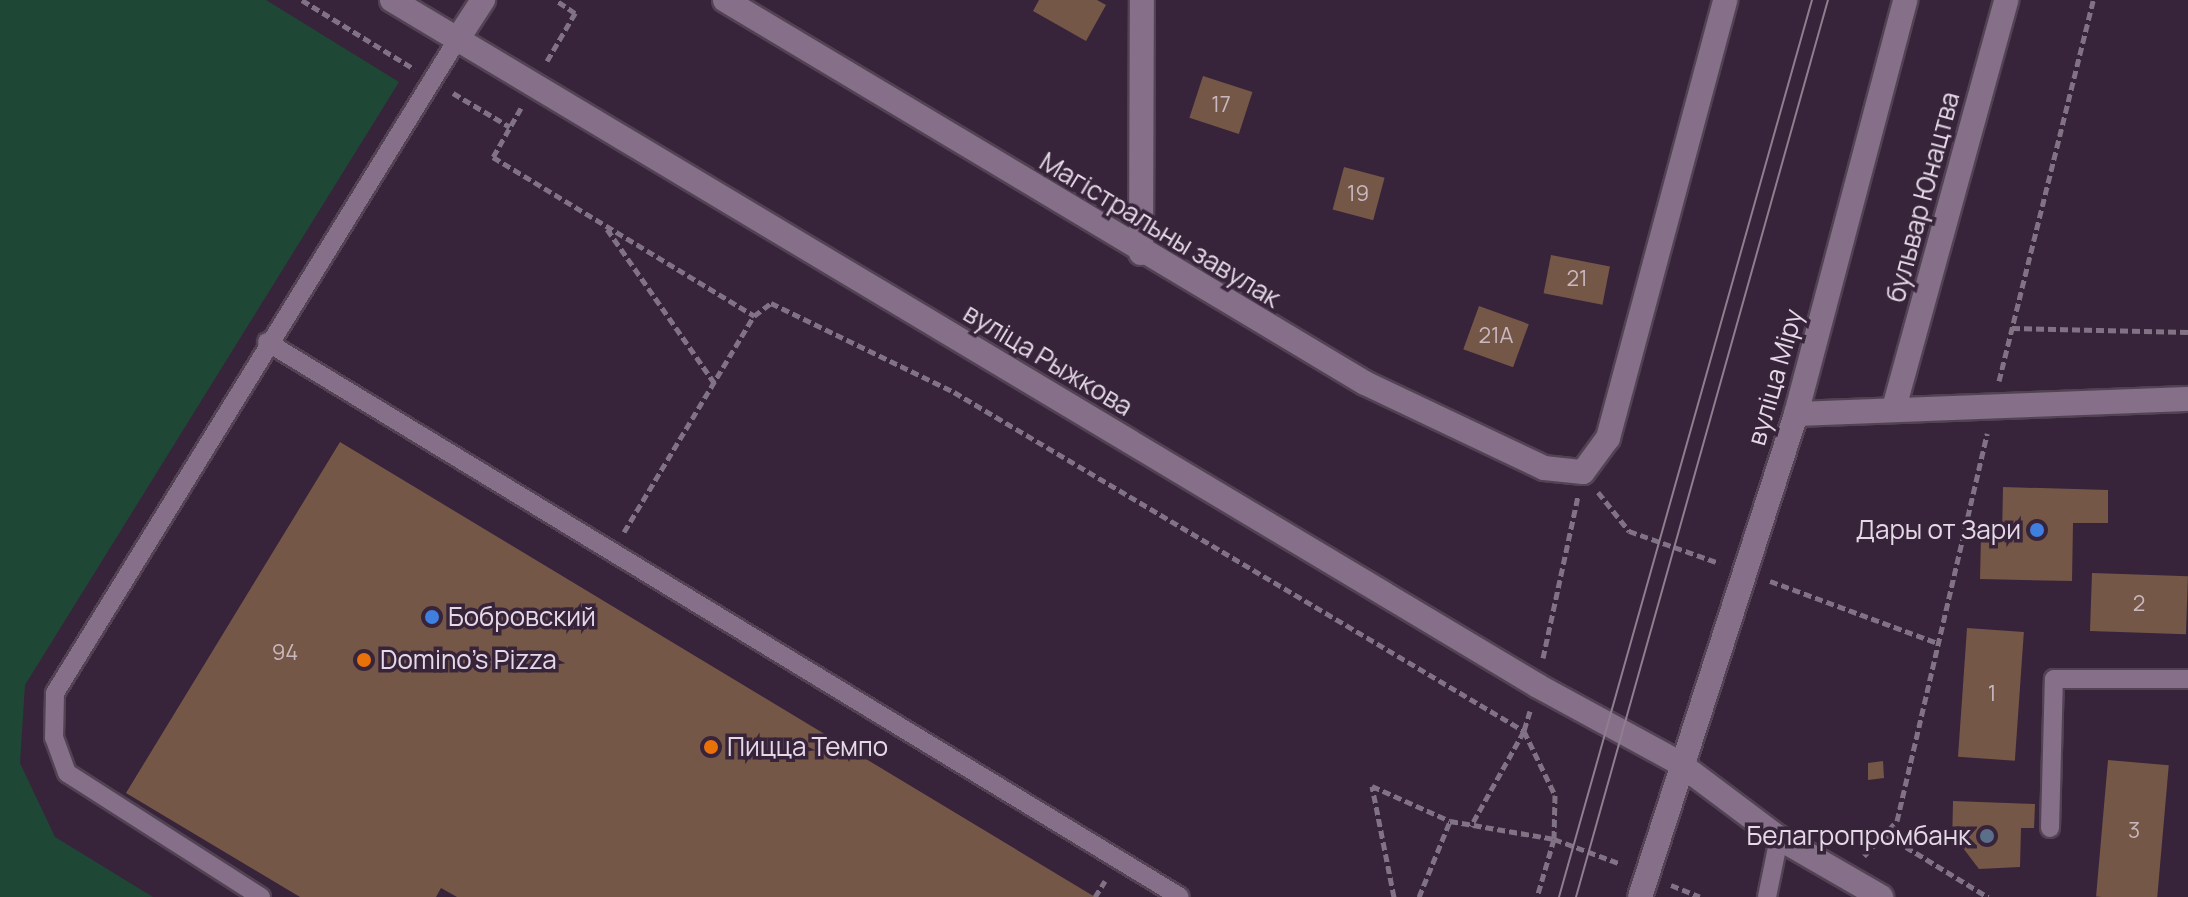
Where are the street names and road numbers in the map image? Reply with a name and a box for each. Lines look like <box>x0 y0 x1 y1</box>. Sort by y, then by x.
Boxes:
street label: бульвар Юнацтва <box>1880 88 1966 306</box>
street label: Магістральны завулак <box>1034 146 1286 314</box>
street label: вуліца Рыжкова <box>958 297 1138 423</box>
street label: вуліца Міру <box>1741 305 1809 449</box>

